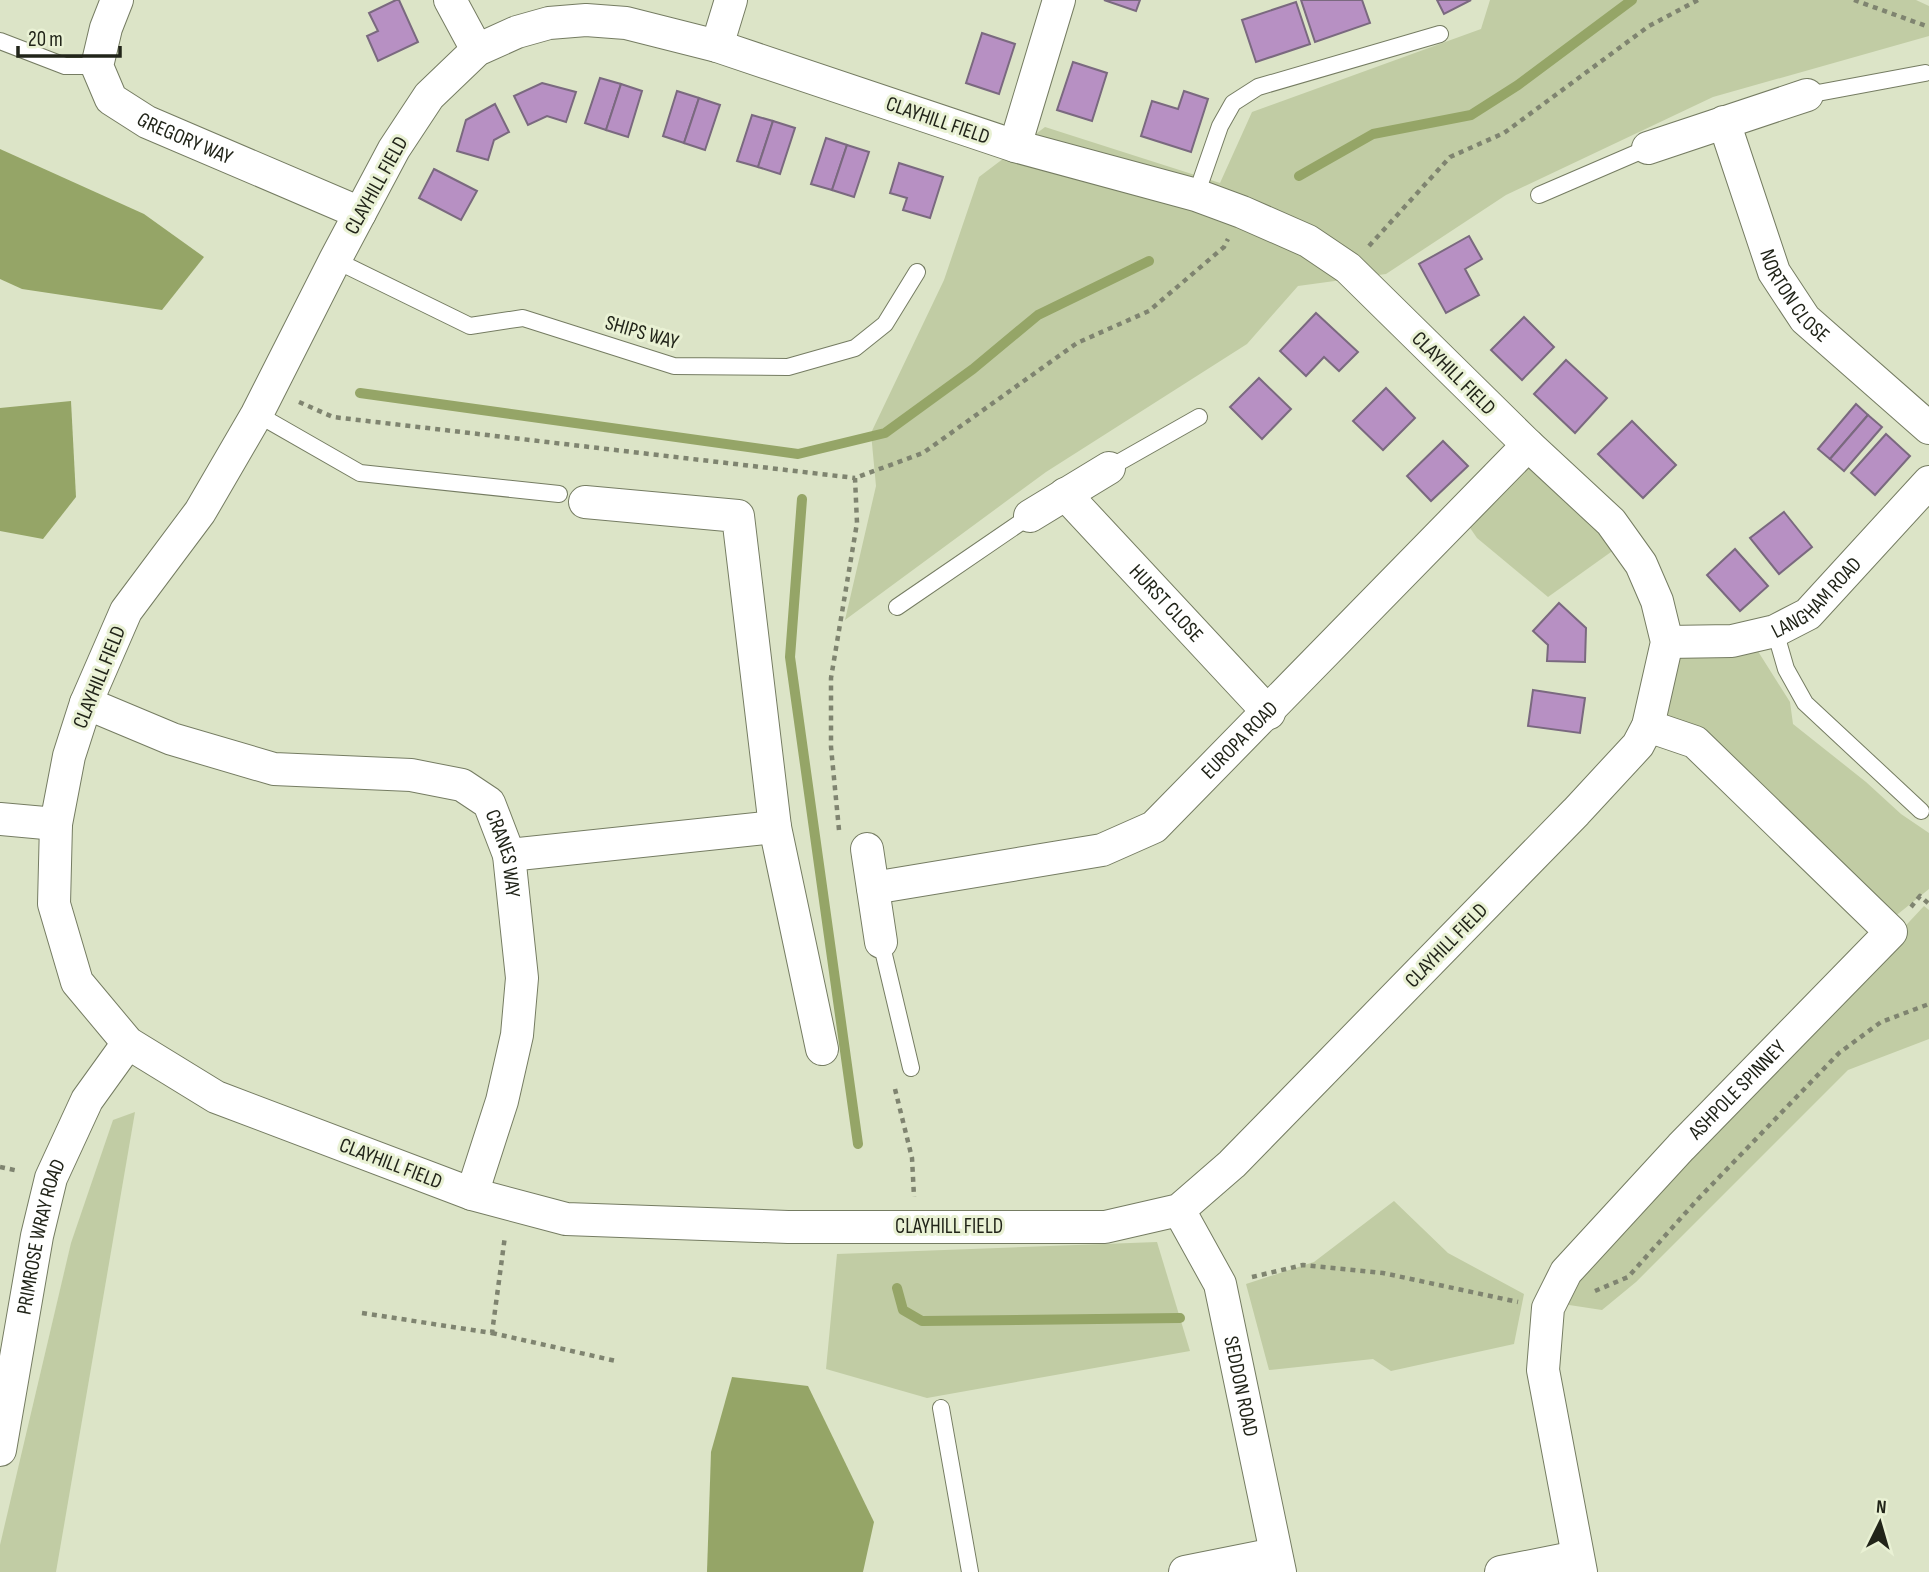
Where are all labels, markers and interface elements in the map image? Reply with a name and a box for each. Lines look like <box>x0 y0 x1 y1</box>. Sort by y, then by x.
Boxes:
scale bar <box>18 14 119 58</box>
text: 20 m <box>28 27 63 52</box>
street label: CLAYHILL FIELD <box>883 91 993 150</box>
street label: GREGORY WAY <box>132 107 236 170</box>
street label: CLAYHILL FIELD <box>339 132 414 239</box>
street label: NORTON CLOSE <box>1754 246 1835 348</box>
street label: SHIPS WAY <box>602 310 682 355</box>
street label: CLAYHILL FIELD <box>1407 326 1501 420</box>
street label: LANGHAM ROAD <box>1767 552 1867 644</box>
street label: HURST CLOSE <box>1124 559 1208 647</box>
street label: CLAYHILL FIELD <box>68 622 131 732</box>
street label: EUROPA ROAD <box>1196 696 1283 784</box>
street label: CRANES WAY <box>480 806 525 899</box>
street label: CLAYHILL FIELD <box>1400 898 1493 993</box>
street label: ASHPOLE SPINNEY <box>1683 1035 1791 1145</box>
street label: CLAYHILL FIELD <box>336 1132 446 1195</box>
street label: PRIMROSE WRAY ROAD <box>12 1155 71 1317</box>
street label: CLAYHILL FIELD <box>895 1214 1003 1239</box>
street label: SEDDON ROAD <box>1218 1334 1263 1439</box>
north arrow <box>1845 1488 1915 1558</box>
text: N <box>1875 1496 1887 1519</box>

